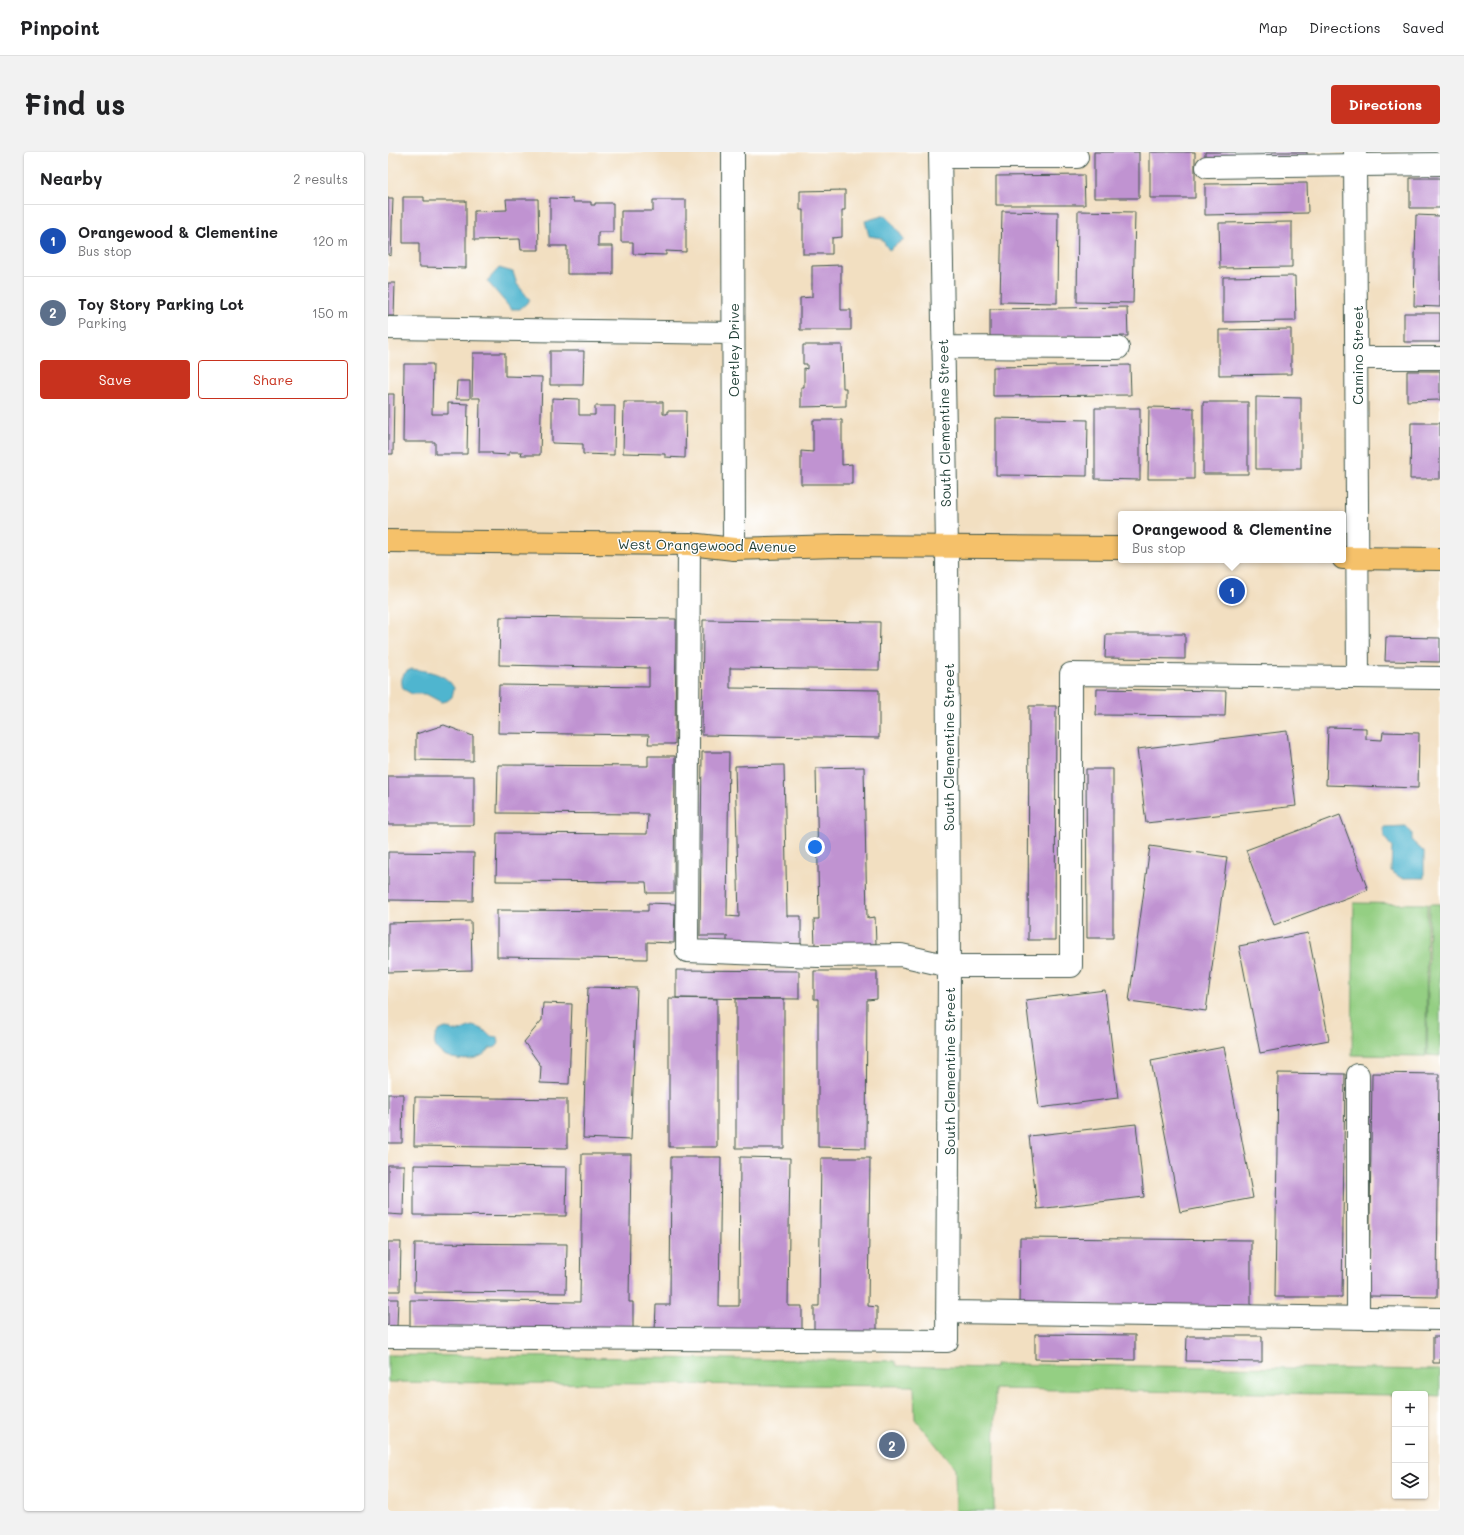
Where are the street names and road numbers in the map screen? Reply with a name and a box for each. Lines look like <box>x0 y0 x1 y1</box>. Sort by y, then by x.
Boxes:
street label: Oertley Drive <box>724 303 743 397</box>
street label: Camino Street <box>1348 305 1367 405</box>
street label: South Clementine Street <box>933 339 955 507</box>
street label: West Orangewood Avenue <box>617 534 797 556</box>
street label: South Clementine Street <box>939 663 958 831</box>
street label: South Clementine Street <box>940 987 959 1155</box>

